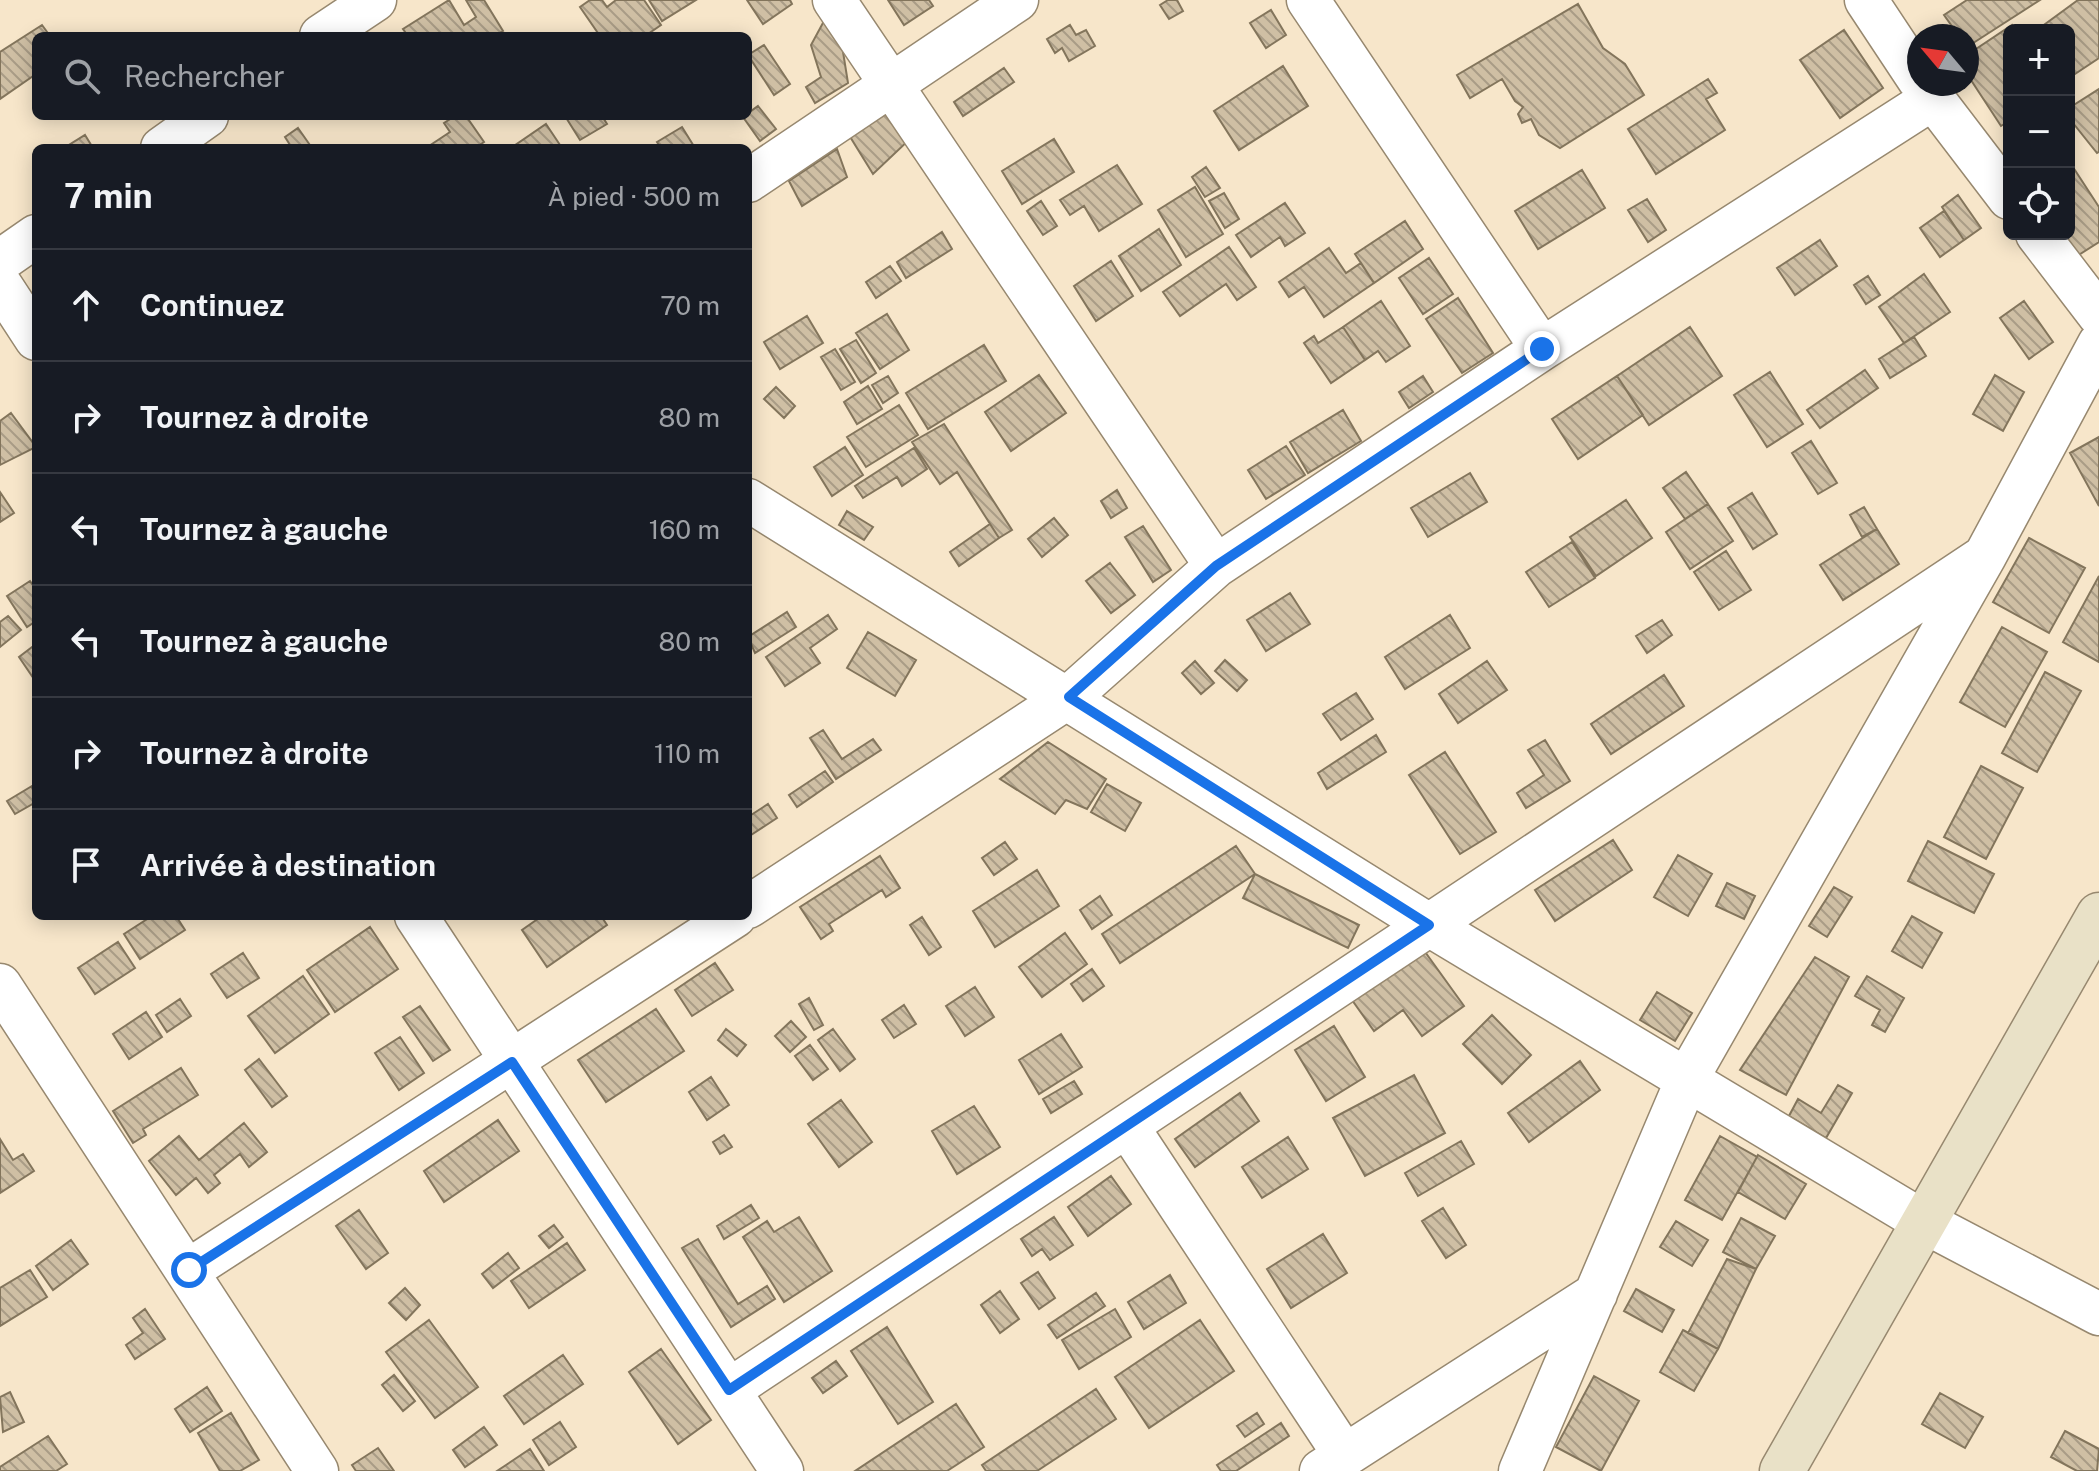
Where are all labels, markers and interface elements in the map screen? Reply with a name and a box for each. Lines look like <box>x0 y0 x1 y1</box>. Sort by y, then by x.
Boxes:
north arrow <box>1907 24 1979 96</box>
map controls <box>2003 24 2075 240</box>
button: + <box>2003 24 2075 96</box>
search box <box>32 32 752 120</box>
icon: search <box>60 54 104 98</box>
text: Rechercher <box>124 58 285 94</box>
button: − <box>2003 96 2075 168</box>
button: locate <box>2003 168 2075 240</box>
text: 7 min <box>64 176 153 216</box>
text: À pied · 500 m <box>548 181 720 212</box>
icon: ahead <box>64 283 108 327</box>
text: Continuez <box>140 287 284 323</box>
text: 70 m <box>660 290 720 321</box>
route end <box>1524 331 1560 367</box>
icon: right <box>64 395 108 439</box>
text: Tournez à droite <box>140 399 369 435</box>
text: 80 m <box>659 402 720 433</box>
icon: left <box>64 507 108 551</box>
text: Tournez à gauche <box>140 511 388 547</box>
text: 160 m <box>649 514 720 545</box>
icon: left <box>64 619 108 663</box>
text: Tournez à gauche <box>140 623 388 659</box>
text: 80 m <box>659 626 720 657</box>
icon: right <box>64 731 108 775</box>
text: Tournez à droite <box>140 735 369 771</box>
text: 110 m <box>654 738 720 769</box>
icon: arrive <box>64 843 108 887</box>
text: Arrivée à destination <box>140 847 436 883</box>
route start <box>171 1252 207 1288</box>

